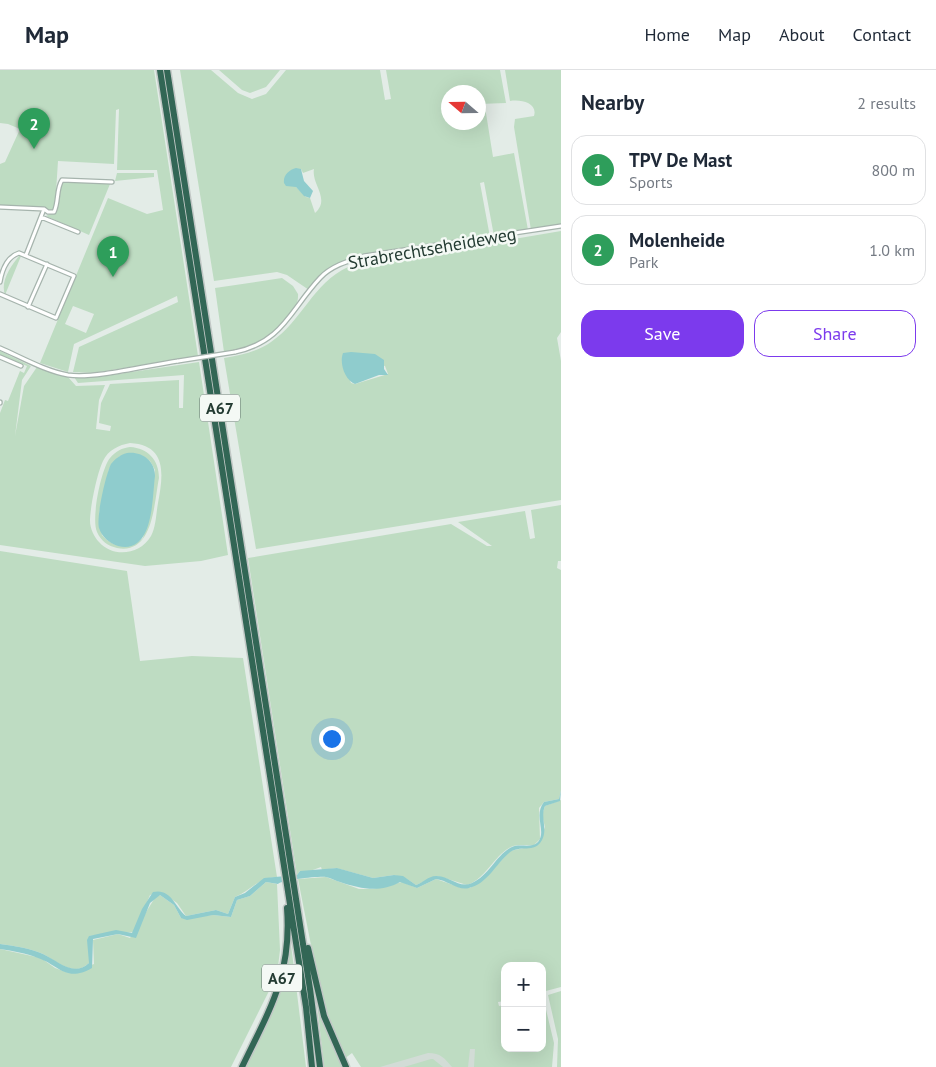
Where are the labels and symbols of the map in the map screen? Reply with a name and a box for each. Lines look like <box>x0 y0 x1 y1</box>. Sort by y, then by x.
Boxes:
north arrow <box>441 85 486 130</box>
pin: 2 <box>18 108 50 149</box>
street label: Strabrechtseheideweg <box>346 222 518 274</box>
pin: 1 <box>97 236 129 277</box>
road number: A67 <box>200 394 240 422</box>
your location <box>319 726 345 752</box>
road number: A67 <box>262 964 302 991</box>

